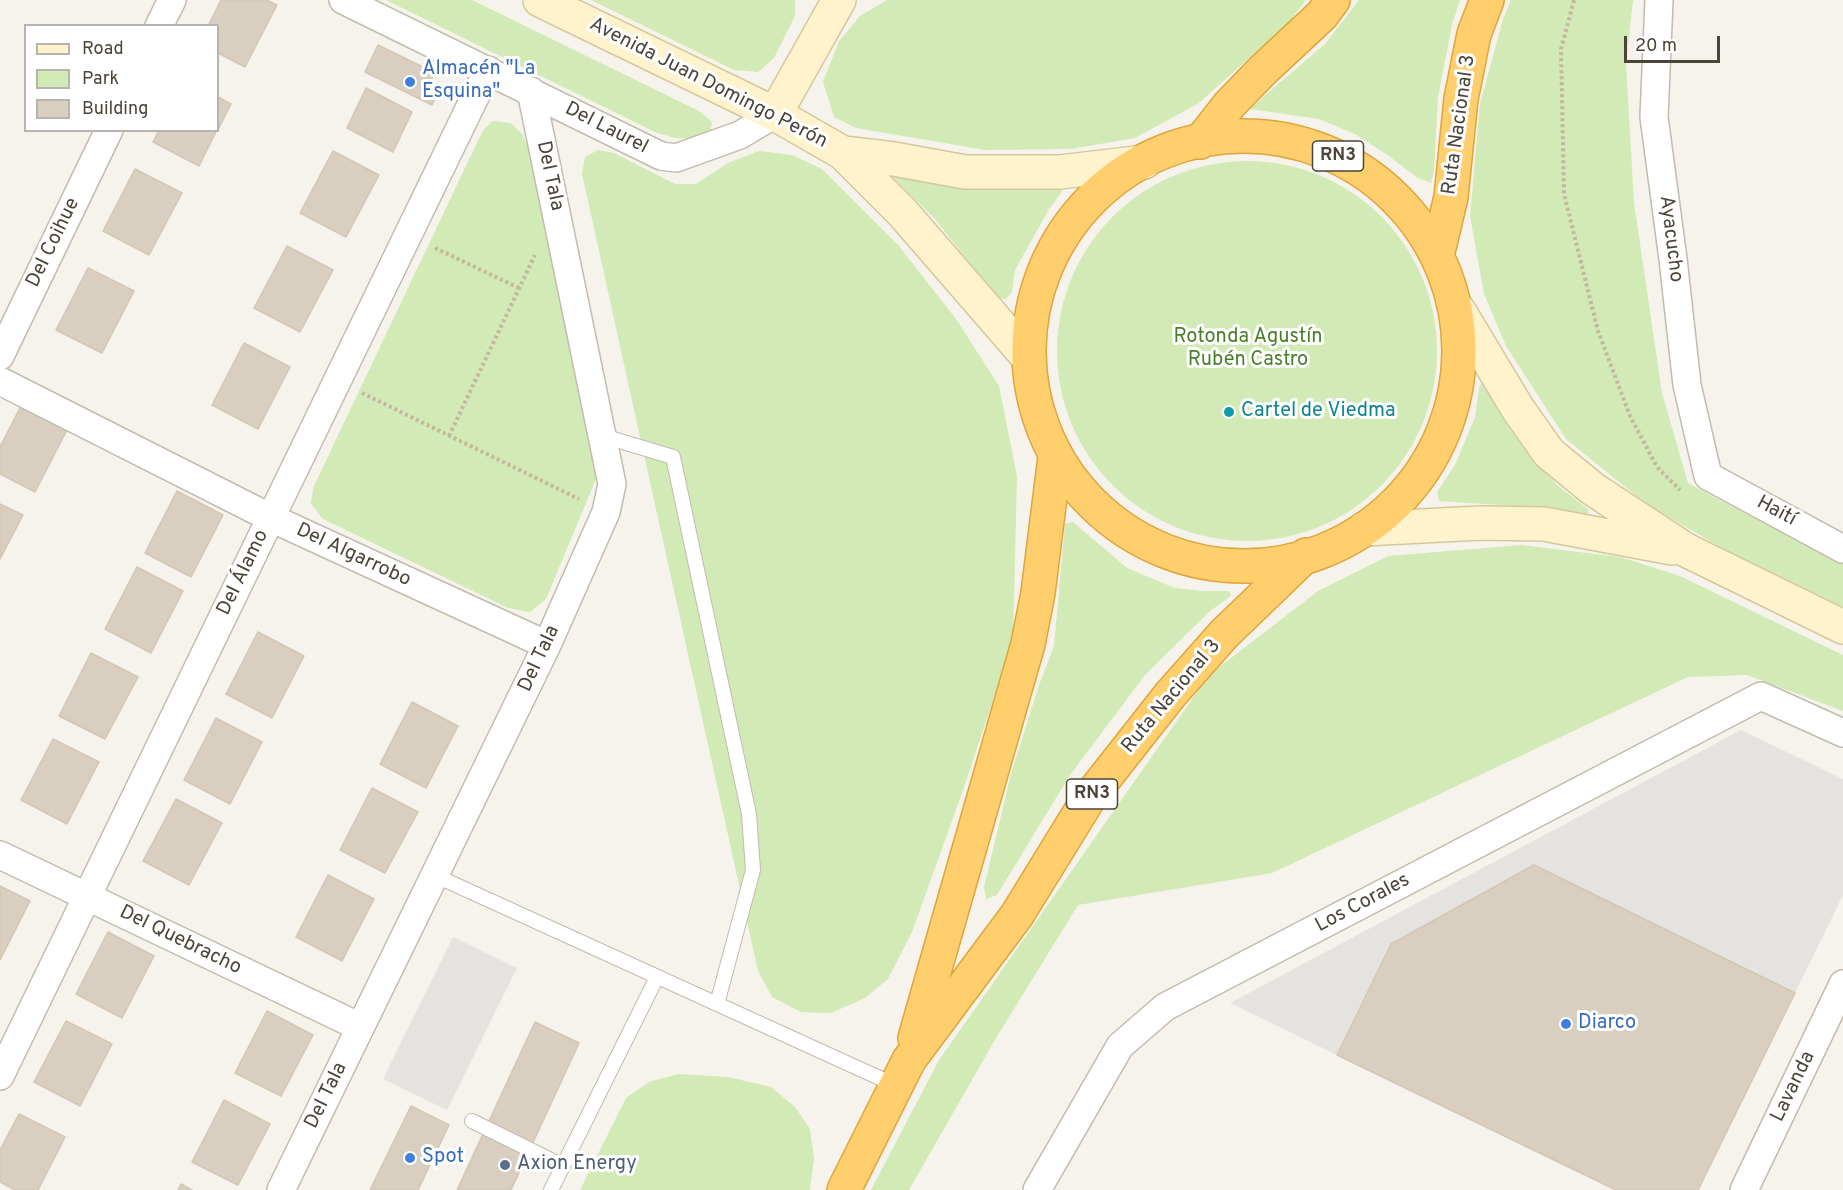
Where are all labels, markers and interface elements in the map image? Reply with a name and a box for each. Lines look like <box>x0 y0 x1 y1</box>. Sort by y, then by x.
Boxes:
street label: Avenida Juan Domingo Perón <box>585 13 831 155</box>
legend <box>24 24 219 132</box>
scale bar <box>1627 24 1723 62</box>
text: 20 m <box>1635 35 1677 58</box>
text: Road <box>82 38 124 61</box>
street label: Ruta Nacional 3 <box>1438 53 1482 197</box>
place label: Almacén "La Esquina" <box>422 58 535 105</box>
text: Park <box>82 68 119 91</box>
marker: Almacén "La Esquina" <box>403 75 417 89</box>
text: Building <box>82 98 148 121</box>
street label: Del Laurel <box>560 98 652 160</box>
street label: Del Tala <box>530 139 568 213</box>
road number: RN3 <box>1312 141 1364 171</box>
street label: Del Coihue <box>22 194 86 292</box>
street label: Ayacucho <box>1653 194 1687 284</box>
park label: Rotonda Agustín Rubén Castro <box>1173 326 1323 373</box>
place label: Cartel de Viedma <box>1241 400 1396 424</box>
marker: Cartel de Viedma <box>1222 405 1236 419</box>
street label: Haití <box>1752 492 1800 532</box>
street label: Del Algarrobo <box>292 519 414 593</box>
street label: Del Álamo <box>213 526 275 620</box>
street label: Del Tala <box>514 622 566 696</box>
street label: Ruta Nacional 3 <box>1117 635 1227 759</box>
road number: RN3 <box>1066 779 1118 809</box>
street label: Los Corales <box>1312 869 1414 939</box>
street label: Del Quebracho <box>115 901 245 981</box>
place label: Diarco <box>1578 1012 1636 1036</box>
marker: Diarco <box>1559 1017 1573 1031</box>
street label: Lavanda <box>1767 1048 1821 1126</box>
street label: Del Tala <box>301 1059 353 1133</box>
place label: Spot <box>422 1146 464 1170</box>
marker: Spot <box>403 1151 417 1165</box>
place label: Axion Energy <box>517 1153 637 1177</box>
marker: Axion Energy <box>498 1158 512 1172</box>

